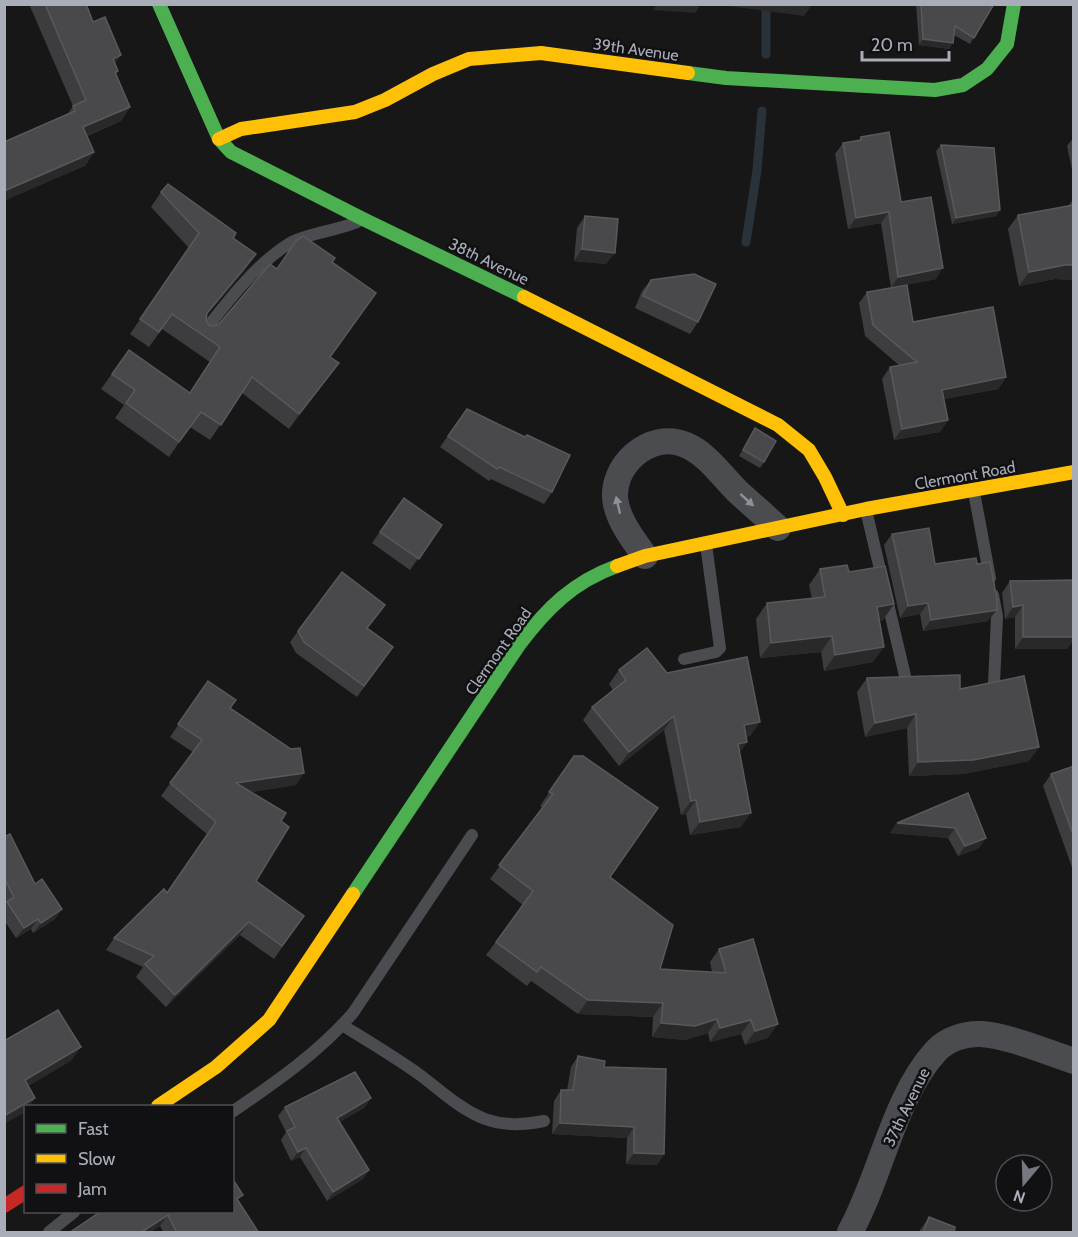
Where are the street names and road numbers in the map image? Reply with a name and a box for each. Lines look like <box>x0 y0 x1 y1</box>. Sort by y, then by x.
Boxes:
street label: 39th Avenue <box>592 34 680 65</box>
street label: 38th Avenue <box>446 234 532 289</box>
street label: Clermont Road <box>913 457 1017 494</box>
street label: Clermont Road <box>461 604 535 699</box>
street label: 37th Avenue <box>879 1065 934 1150</box>

